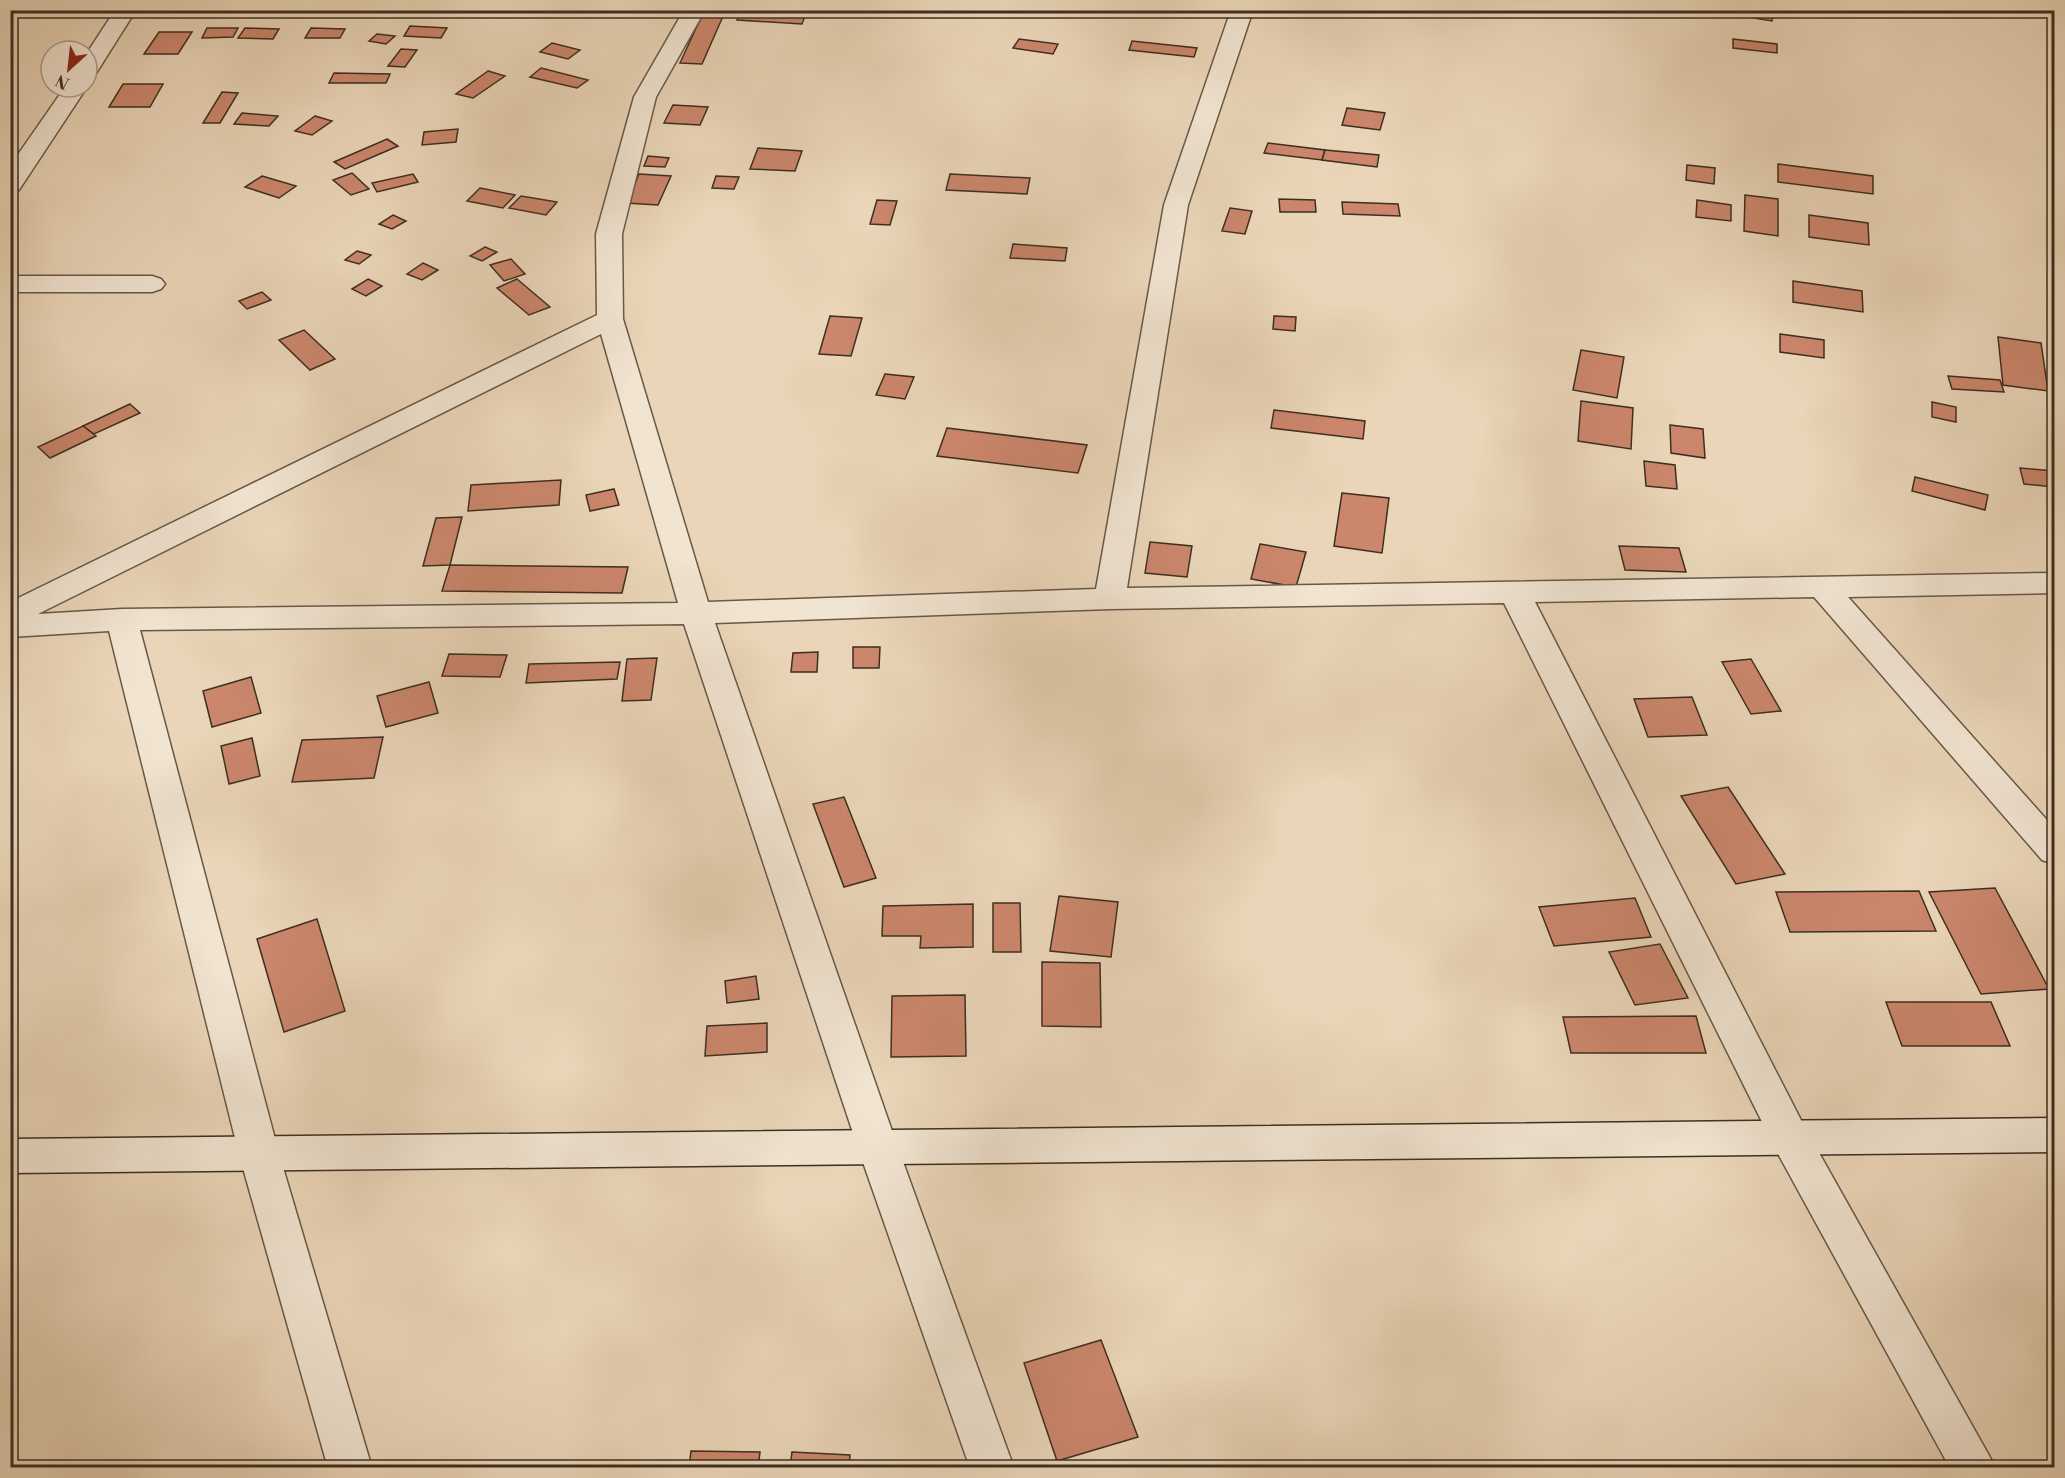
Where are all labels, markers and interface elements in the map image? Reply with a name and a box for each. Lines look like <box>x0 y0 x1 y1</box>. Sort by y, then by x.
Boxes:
north arrow <box>39 39 99 99</box>
text: N <box>52 70 73 93</box>

